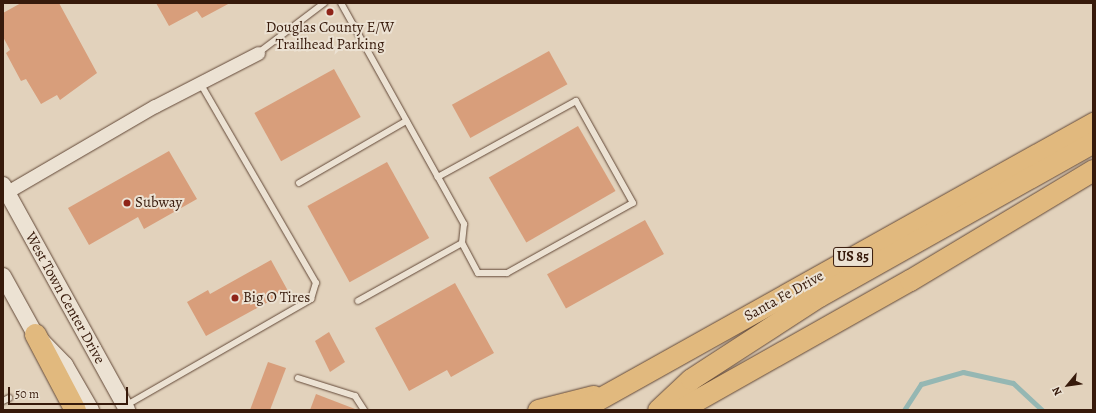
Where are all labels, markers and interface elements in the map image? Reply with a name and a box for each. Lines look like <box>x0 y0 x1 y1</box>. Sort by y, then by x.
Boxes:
marker: Douglas County E/W Trailhead Parking <box>325 7 335 17</box>
place label: Douglas County E/W Trailhead Parking <box>266 18 394 53</box>
place label: Subway <box>135 194 182 212</box>
marker: Subway <box>122 198 132 208</box>
street label: West Town Center Drive <box>21 229 109 367</box>
road number: US 85 <box>833 245 873 269</box>
street label: Santa Fe Drive <box>741 267 827 325</box>
place label: Big O Tires <box>243 289 310 307</box>
marker: Big O Tires <box>230 293 240 303</box>
north arrow <box>1048 365 1088 405</box>
scale bar <box>10 379 130 405</box>
text: N <box>1049 384 1066 398</box>
text: 50 m <box>15 386 39 402</box>

